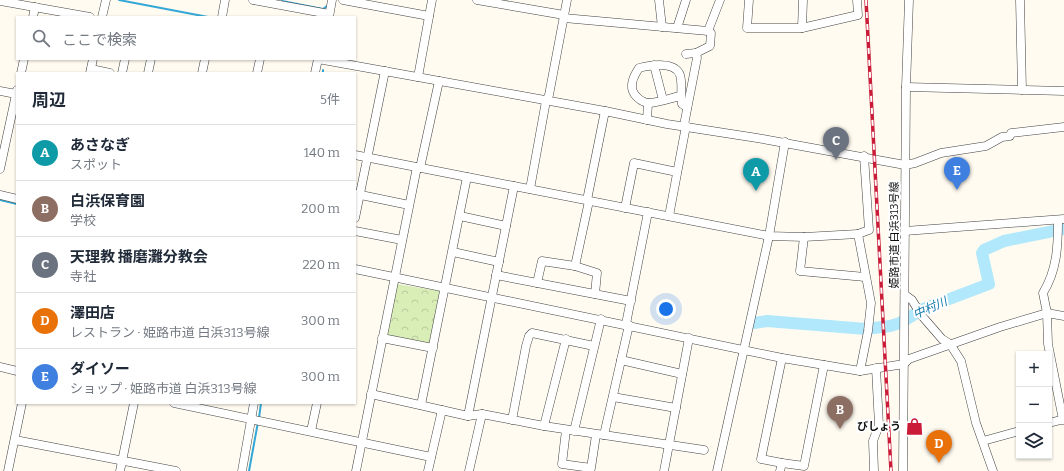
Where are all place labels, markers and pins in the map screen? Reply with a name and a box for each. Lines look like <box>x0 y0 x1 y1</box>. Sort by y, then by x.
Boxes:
pin: C <box>823 127 849 160</box>
pin: E <box>944 157 970 190</box>
pin: A <box>743 158 769 191</box>
pin: B <box>827 396 853 429</box>
shop icon: びしょう <box>904 416 924 436</box>
place label: びしょう <box>857 420 901 433</box>
pin: D <box>926 430 952 463</box>

